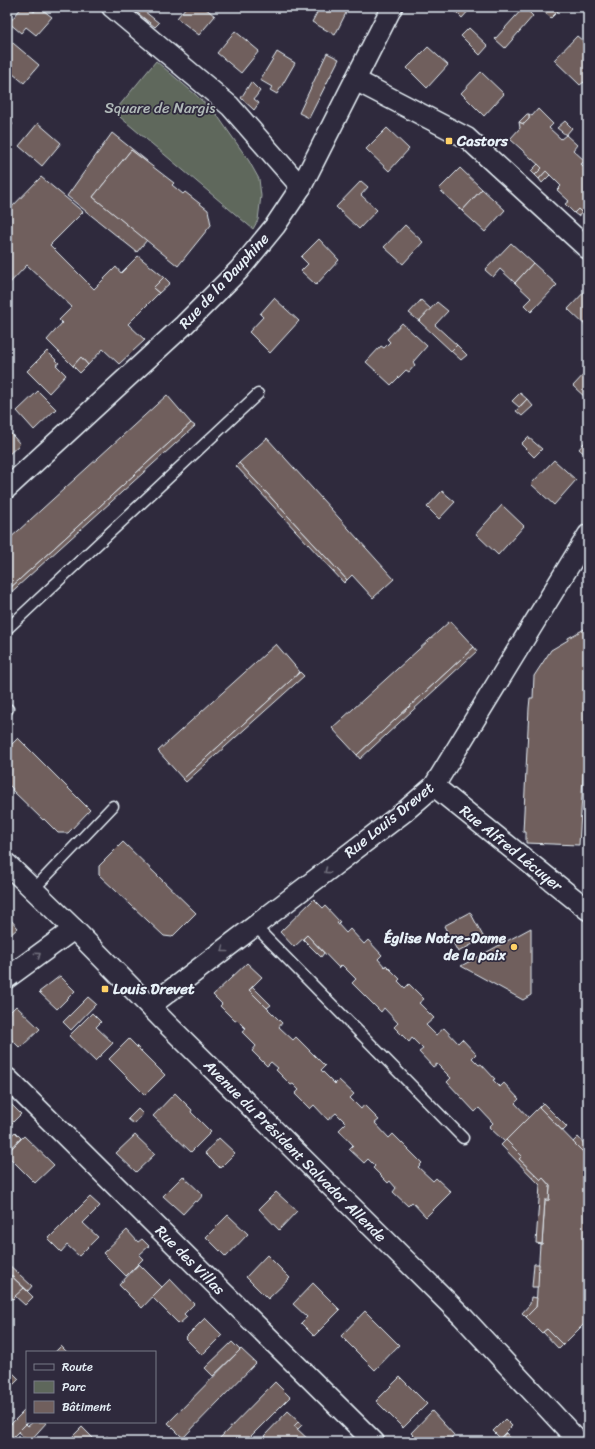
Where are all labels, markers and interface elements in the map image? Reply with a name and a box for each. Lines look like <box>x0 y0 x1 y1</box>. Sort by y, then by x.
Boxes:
park label: Square de Nargis <box>104 95 216 121</box>
place label: Castors <box>456 128 509 154</box>
marker: Castors <box>444 136 454 146</box>
street label: Rue de la Dauphine <box>172 227 276 335</box>
street label: Rue Louis Drevet <box>338 775 440 865</box>
street label: Rue Alfred Lécuyer <box>454 798 569 898</box>
one-way arrow <box>324 866 331 873</box>
place label: Église Notre-Dame de la paix <box>383 925 507 968</box>
marker: Église Notre-Dame de la paix <box>509 942 519 952</box>
one-way arrow <box>221 945 228 952</box>
one-way arrow <box>34 953 41 960</box>
place label: Louis Drevet <box>113 976 195 1002</box>
marker: Louis Drevet <box>100 984 110 994</box>
street label: Avenue du Président Salvador Allende <box>197 1053 393 1249</box>
street label: Rue des Villas <box>149 1219 231 1301</box>
legend <box>26 1351 156 1423</box>
text: Route <box>62 1356 93 1378</box>
text: Parc <box>62 1376 86 1398</box>
text: Bâtiment <box>62 1396 111 1418</box>

